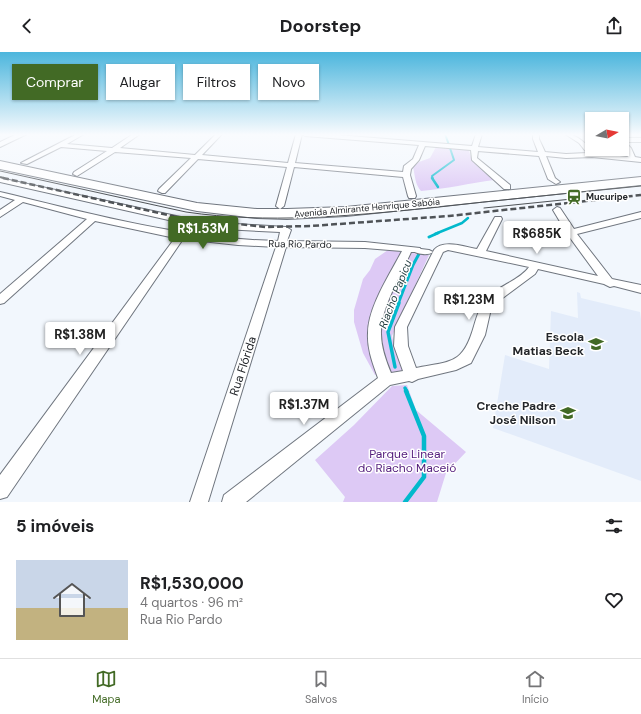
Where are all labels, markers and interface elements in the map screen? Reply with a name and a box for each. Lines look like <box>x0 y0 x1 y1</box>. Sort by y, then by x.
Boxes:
text: Doorstep <box>280 14 361 38</box>
icon: back <box>16 15 38 37</box>
icon: share <box>603 15 625 37</box>
chip: Comprar <box>12 64 98 100</box>
chip: Alugar <box>106 64 175 100</box>
chip: Filtros <box>183 64 250 100</box>
chip: Novo <box>258 64 319 100</box>
north arrow <box>585 112 629 156</box>
map controls <box>585 112 629 156</box>
station icon: Mucuripe <box>565 188 583 206</box>
place label: Mucuripe <box>586 191 629 203</box>
street label: Avenida Almirante Henrique Sabóia <box>294 196 440 220</box>
pin: R$1.53M <box>166 216 240 250</box>
text: R$1.53M <box>177 220 229 237</box>
pin: R$685K <box>504 221 570 255</box>
text: R$685K <box>512 225 562 242</box>
street label: Rua Rio Pardo <box>268 237 332 251</box>
water label: Riacho Papicu <box>376 257 415 330</box>
pin: R$1.23M <box>432 287 506 321</box>
text: R$1.23M <box>444 291 494 308</box>
pin: R$1.38M <box>43 322 117 356</box>
text: R$1.38M <box>54 326 106 343</box>
place label: Escola Matias Beck <box>513 329 584 359</box>
street label: Rua Flórida <box>226 334 260 398</box>
school or university icon: Escola Matias Beck <box>587 335 605 353</box>
pin: R$1.37M <box>267 392 341 426</box>
text: R$1.37M <box>279 396 329 413</box>
place label: Creche Padre José Nilson <box>476 398 556 428</box>
school or university icon: Creche Padre José Nilson <box>559 404 577 422</box>
park label: Parque Linear do Riacho Maceió <box>358 446 456 476</box>
text: 5 imóveis <box>16 515 94 537</box>
icon: filters <box>603 515 625 537</box>
text: R$1,530,000 <box>140 572 244 594</box>
icon: home <box>48 576 96 624</box>
icon: heart <box>603 589 625 611</box>
text: 4 quartos · 96 m² <box>140 594 243 611</box>
text: Rua Rio Pardo <box>140 611 222 628</box>
tab: Mapa <box>92 668 120 706</box>
tab: Salvos <box>305 668 337 706</box>
tab: Início <box>522 668 549 706</box>

